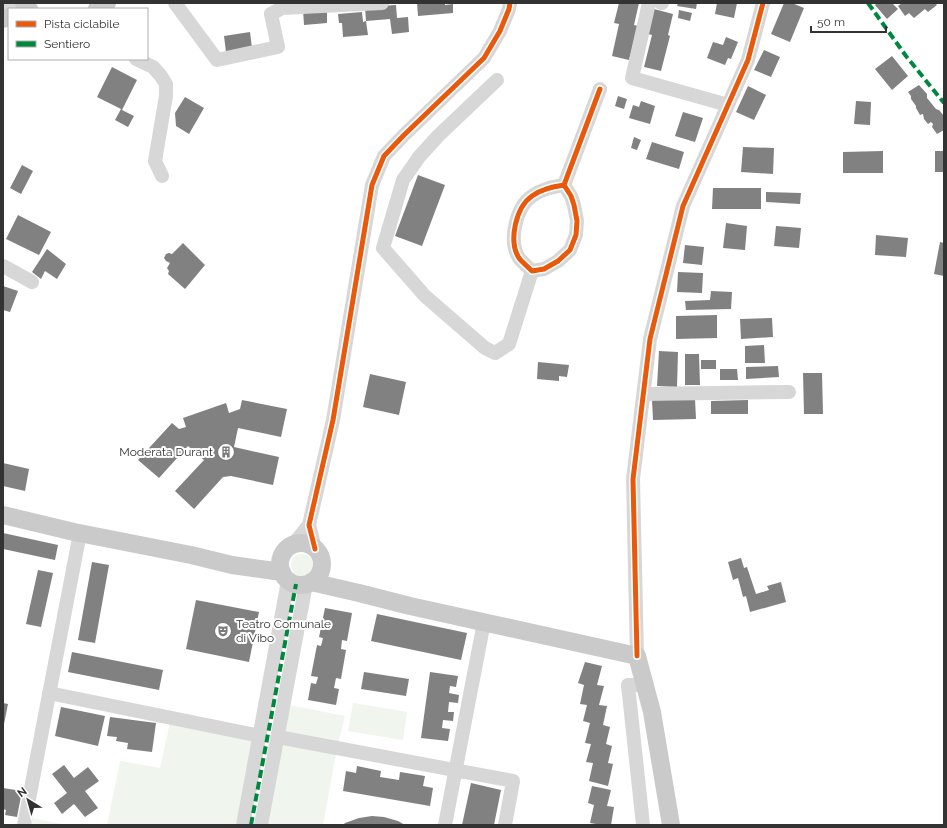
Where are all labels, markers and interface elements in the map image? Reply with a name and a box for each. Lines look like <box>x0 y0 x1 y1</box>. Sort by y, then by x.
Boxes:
legend <box>8 8 148 60</box>
scale bar <box>811 8 886 34</box>
text: 50 m <box>817 15 845 29</box>
text: Pista ciclabile <box>44 17 119 31</box>
text: Sentiero <box>44 37 90 51</box>
building icon: Moderata Durant <box>216 442 236 462</box>
place label: Moderata Durant <box>119 445 213 459</box>
place label: Teatro Comunale di Vibo <box>236 617 331 645</box>
theatre icon: Teatro Comunale di Vibo <box>213 621 233 641</box>
north arrow <box>8 780 48 820</box>
text: N <box>15 785 30 800</box>

